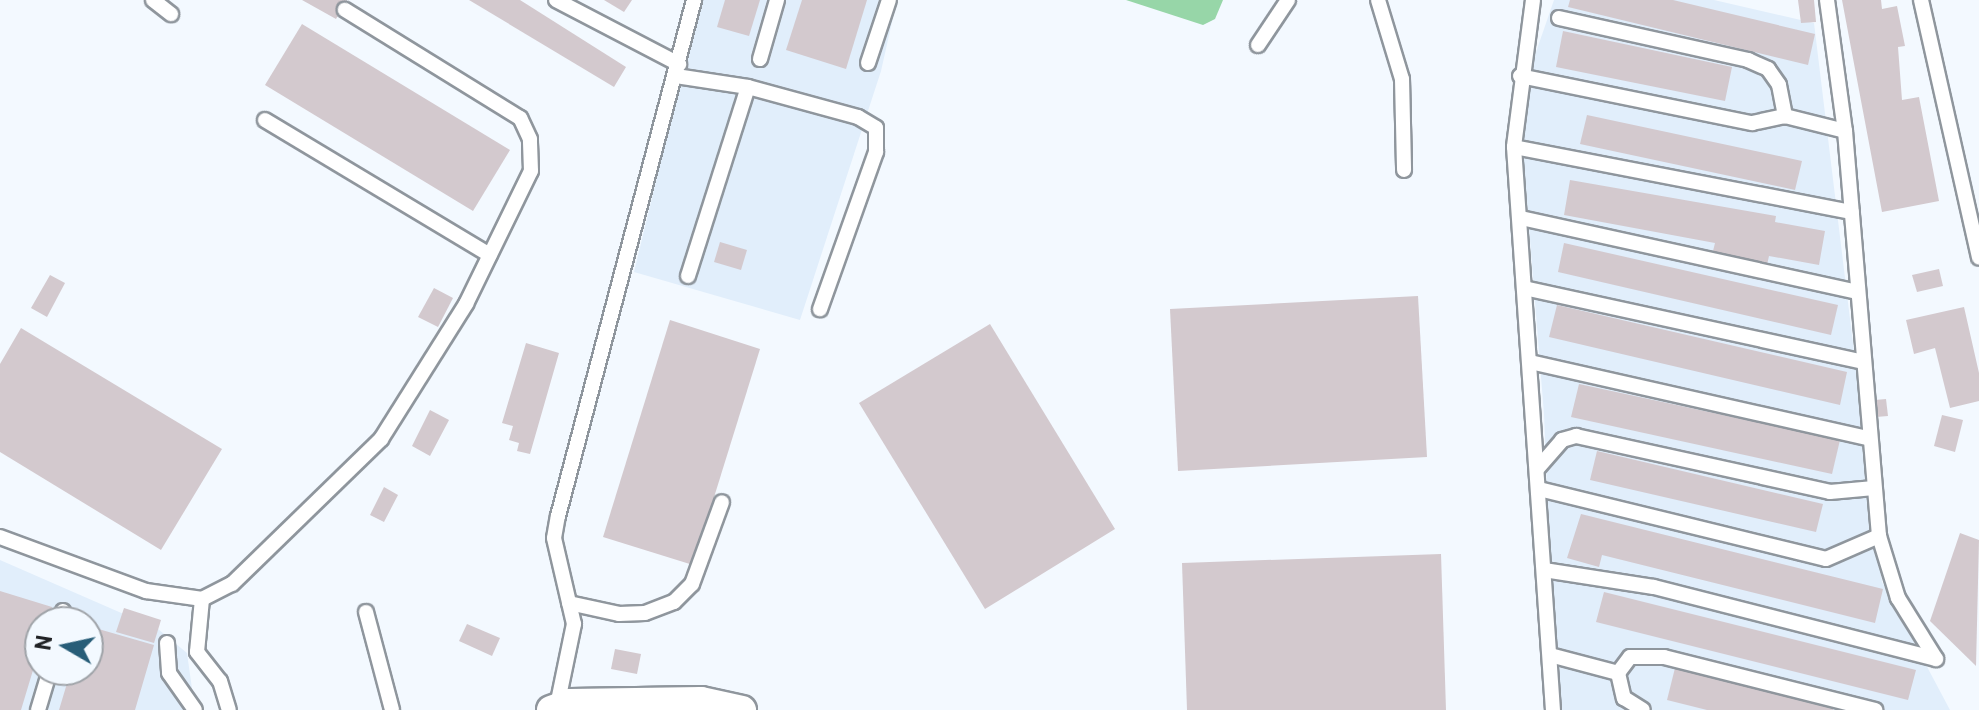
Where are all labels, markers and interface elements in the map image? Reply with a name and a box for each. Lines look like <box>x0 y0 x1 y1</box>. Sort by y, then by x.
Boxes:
north arrow <box>24 606 104 686</box>
text: N <box>28 633 56 652</box>

